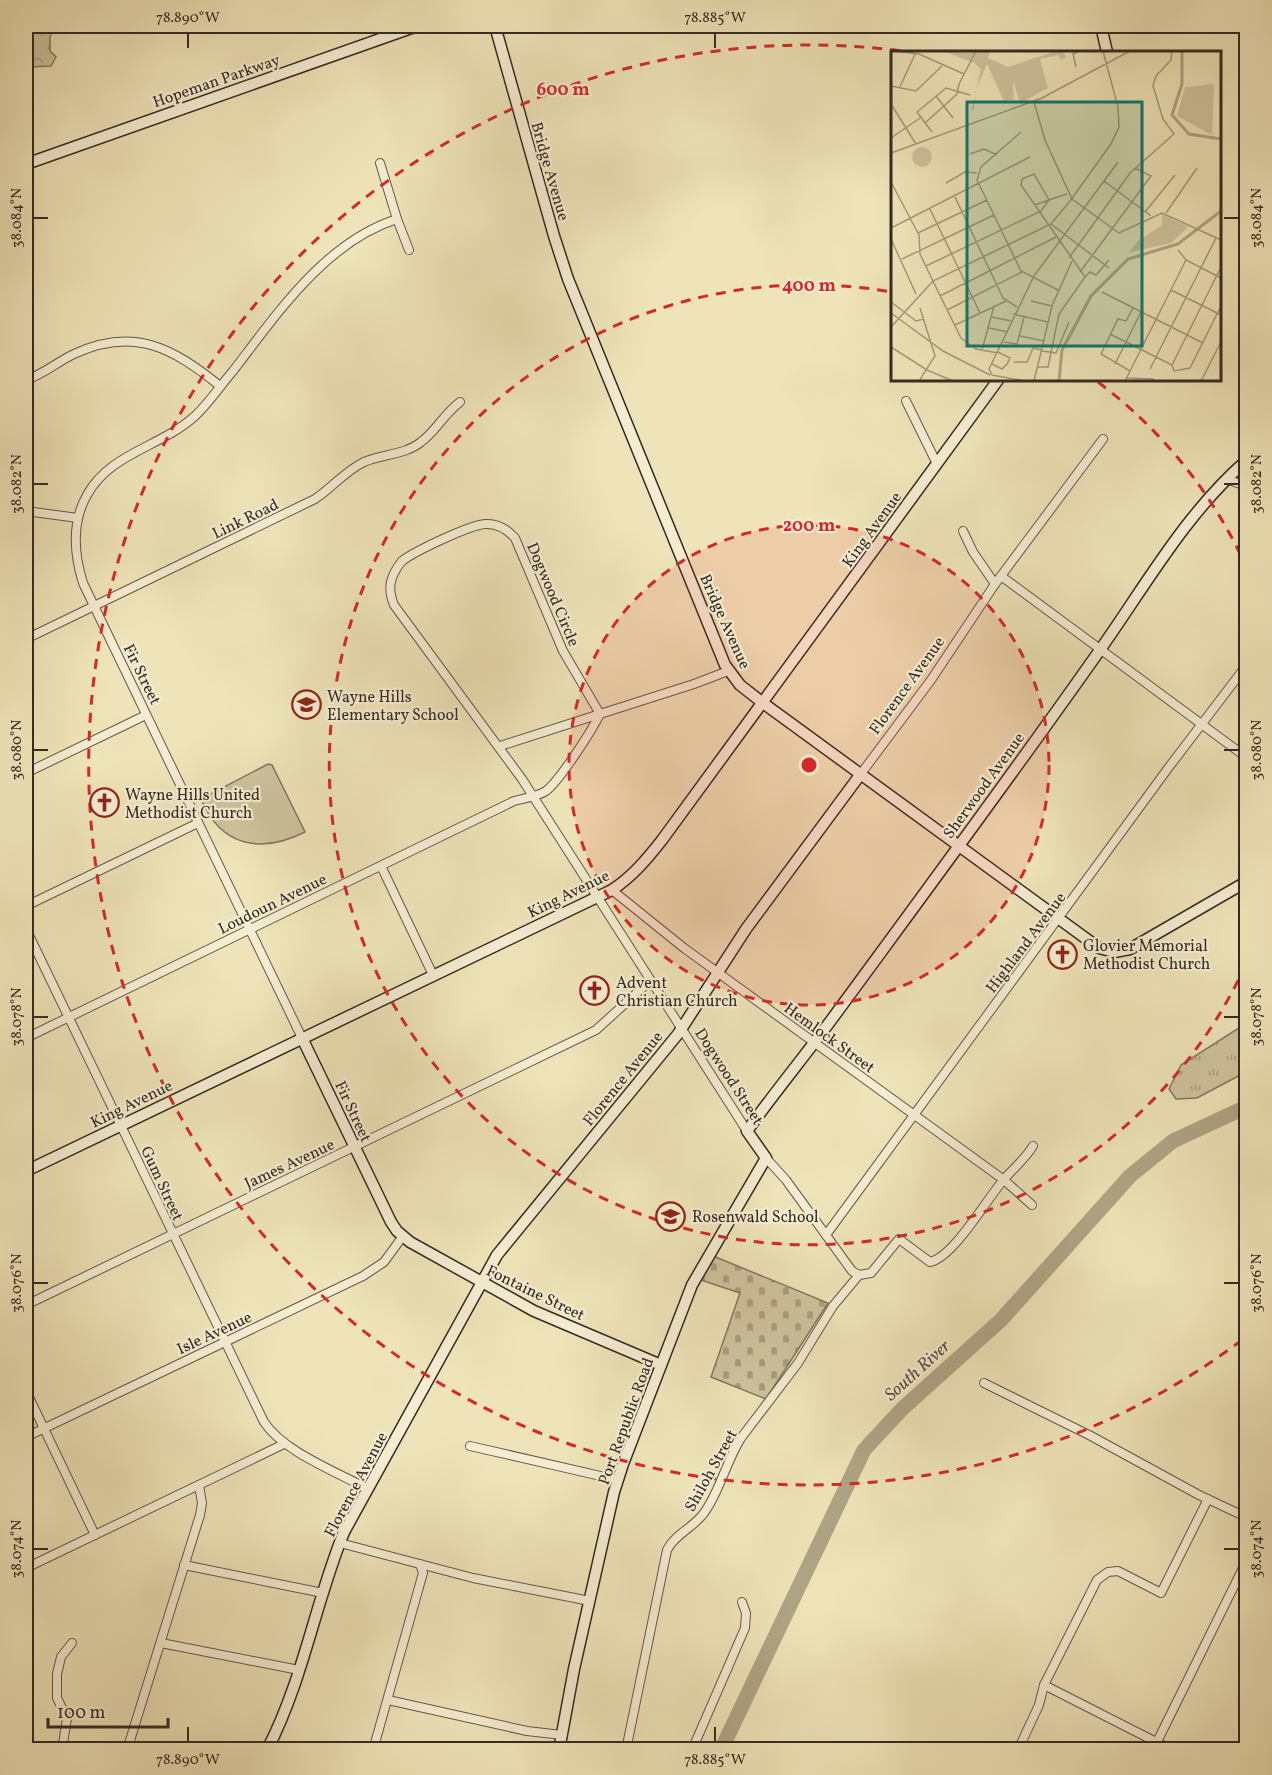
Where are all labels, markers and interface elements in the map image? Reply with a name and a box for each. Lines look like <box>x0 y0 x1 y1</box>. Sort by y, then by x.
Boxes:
text: 78.890°W <box>156 8 220 29</box>
text: 78.885°W <box>684 8 746 29</box>
street label: Hopeman Parkway <box>150 50 284 114</box>
inset map <box>891 51 1221 381</box>
text: 600 m <box>536 78 590 103</box>
street label: Bridge Avenue <box>524 120 574 224</box>
text: 38.084°N <box>7 188 28 248</box>
text: 38.084°N <box>1247 188 1268 248</box>
text: 400 m <box>782 274 836 299</box>
text: 38.082°N <box>7 454 28 514</box>
text: 38.082°N <box>1247 454 1268 514</box>
street label: King Avenue <box>838 488 908 573</box>
street label: Link Road <box>209 494 283 545</box>
text: 200 m <box>783 514 835 539</box>
street label: Dogwood Circle <box>520 539 584 650</box>
street label: Bridge Avenue <box>693 571 755 673</box>
street label: Florence Avenue <box>865 633 951 740</box>
street label: Fir Street <box>117 641 166 709</box>
place label: Wayne Hills Elementary School <box>327 687 459 727</box>
school or university icon: Wayne Hills Elementary School <box>290 689 322 721</box>
text: 38.080°N <box>7 720 28 780</box>
text: 38.080°N <box>1247 720 1268 780</box>
street label: Sherwood Avenue <box>939 729 1031 844</box>
centre of rings <box>799 755 819 775</box>
place label: Wayne Hills United Methodist Church <box>125 785 260 825</box>
church icon: Wayne Hills United Methodist Church <box>88 787 120 819</box>
street label: King Avenue <box>524 865 614 924</box>
street label: Loudoun Avenue <box>215 869 331 941</box>
street label: Highland Avenue <box>981 888 1072 998</box>
place label: Glovier Memorial Methodist Church <box>1083 936 1210 976</box>
church icon: Glovier Memorial Methodist Church <box>1046 938 1078 970</box>
place label: Advent Christian Church <box>616 973 738 1013</box>
church icon: Advent Christian Church <box>579 975 611 1007</box>
text: 38.078°N <box>7 987 28 1047</box>
text: 38.078°N <box>1247 987 1268 1047</box>
street label: Hemlock Street <box>779 998 879 1079</box>
street label: Dogwood Street <box>689 1024 768 1130</box>
street label: Florence Avenue <box>578 1027 669 1131</box>
street label: King Avenue <box>87 1075 177 1134</box>
street label: Fir Street <box>328 1078 376 1146</box>
street label: James Avenue <box>241 1134 339 1195</box>
street label: Gum Street <box>134 1143 188 1225</box>
school or university icon: Rosenwald School <box>655 1200 687 1232</box>
place label: Rosenwald School <box>692 1207 819 1229</box>
text: 38.076°N <box>7 1253 28 1313</box>
text: 38.076°N <box>1247 1253 1268 1313</box>
street label: Fontaine Street <box>482 1260 588 1327</box>
street label: Isle Avenue <box>174 1307 256 1361</box>
water label: South River <box>880 1335 957 1407</box>
street label: Port Republic Road <box>594 1355 660 1488</box>
street label: Shiloh Street <box>680 1426 744 1516</box>
street label: Florence Avenue <box>320 1428 394 1541</box>
text: 38.074°N <box>7 1520 28 1578</box>
text: 38.074°N <box>1247 1520 1268 1578</box>
scale bar <box>48 1691 168 1729</box>
text: 100 m <box>57 1701 106 1726</box>
text: 78.890°W <box>156 1750 220 1771</box>
text: 78.885°W <box>684 1750 746 1771</box>

